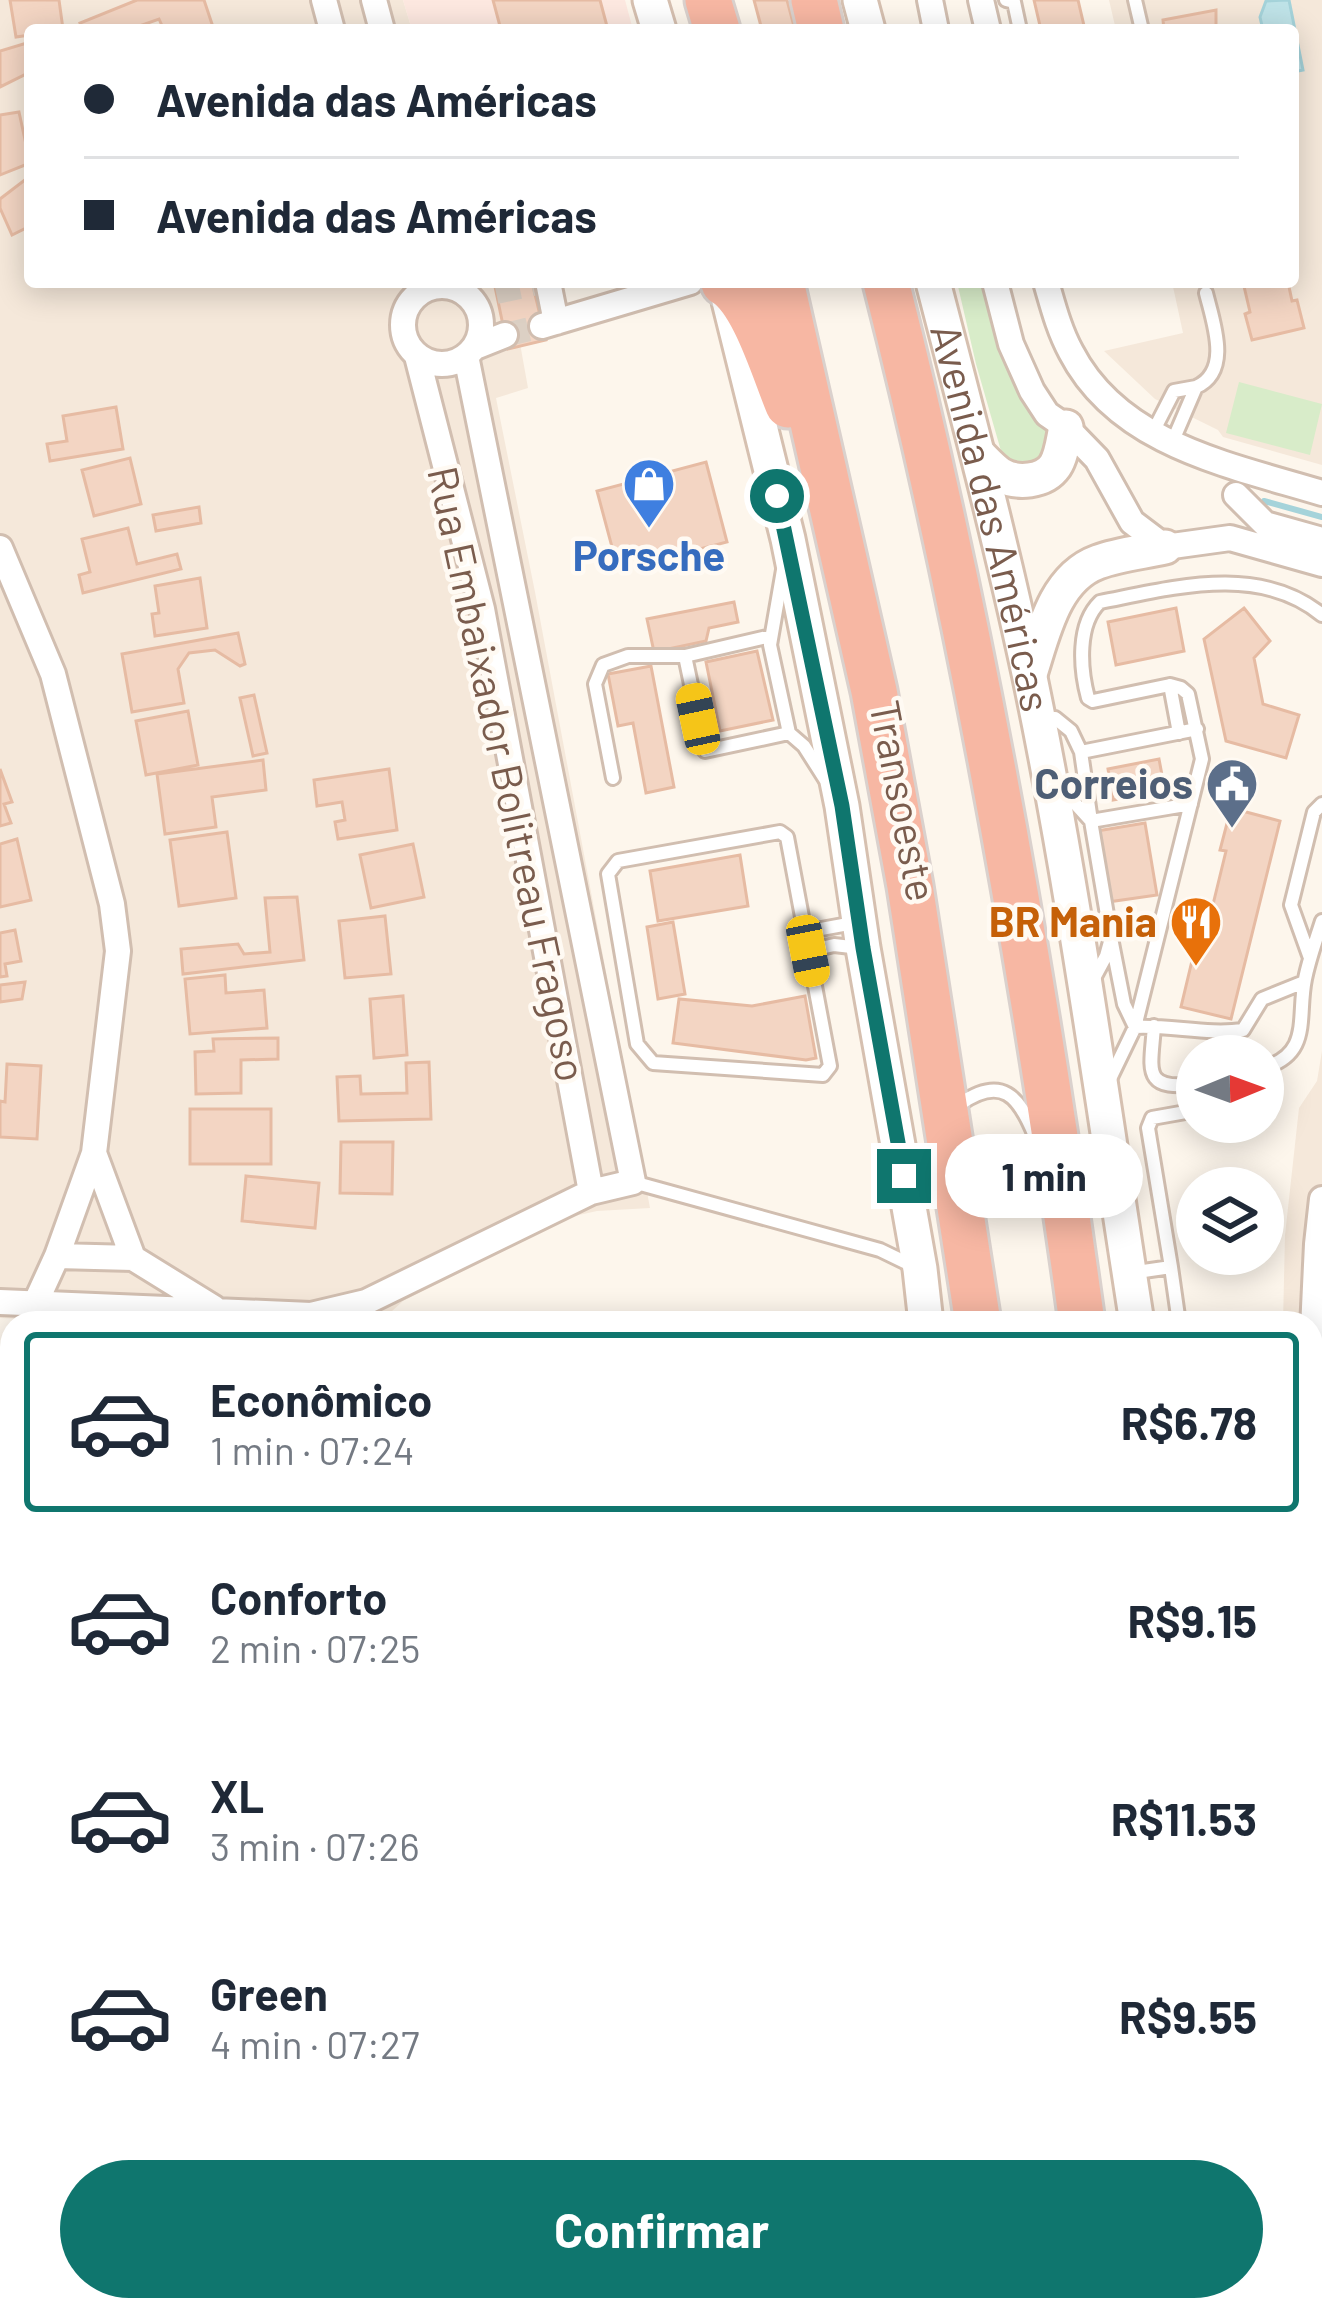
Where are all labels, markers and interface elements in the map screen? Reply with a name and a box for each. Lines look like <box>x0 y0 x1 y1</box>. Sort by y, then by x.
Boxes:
text: Avenida das Américas <box>156 72 597 126</box>
text: Avenida das Américas <box>156 188 597 242</box>
street label: Avenida das Américas <box>922 318 1063 716</box>
shop icon: Porsche <box>621 456 677 530</box>
street label: Rua Embaixador Bolitreau Fragoso <box>418 462 599 1086</box>
route start <box>750 469 804 523</box>
place label: Porsche <box>573 529 725 579</box>
car <box>673 680 723 758</box>
street label: Transoeste <box>861 696 949 905</box>
public building icon: Correios <box>1204 756 1260 830</box>
place label: Correios <box>1034 757 1193 807</box>
restaurant icon: BR Mania <box>1168 894 1224 968</box>
place label: BR Mania <box>989 895 1157 945</box>
car <box>783 912 833 990</box>
north arrow <box>1176 1035 1284 1143</box>
map controls <box>1176 1035 1284 1275</box>
callout: 1 min <box>946 1134 1144 1218</box>
route end <box>877 1149 931 1203</box>
text: 1 min <box>1001 1152 1087 1199</box>
button: layers <box>1176 1167 1284 1275</box>
icon: car <box>66 1368 174 1476</box>
text: Econômico <box>210 1372 432 1426</box>
text: R$6.78 <box>1121 1395 1257 1449</box>
text: 1 min · 07:24 <box>210 1426 415 1473</box>
icon: car <box>66 1566 174 1674</box>
text: Conforto <box>210 1570 387 1624</box>
text: R$9.15 <box>1127 1593 1257 1647</box>
text: 2 min · 07:25 <box>210 1624 420 1671</box>
icon: car <box>66 1764 174 1872</box>
text: XL <box>210 1768 264 1822</box>
text: R$11.53 <box>1111 1791 1257 1845</box>
text: 3 min · 07:26 <box>210 1822 420 1869</box>
icon: car <box>66 1962 174 2070</box>
text: Green <box>210 1966 328 2020</box>
text: R$9.55 <box>1119 1989 1257 2043</box>
text: 4 min · 07:27 <box>210 2020 419 2067</box>
button: Confirmar <box>60 2160 1263 2298</box>

